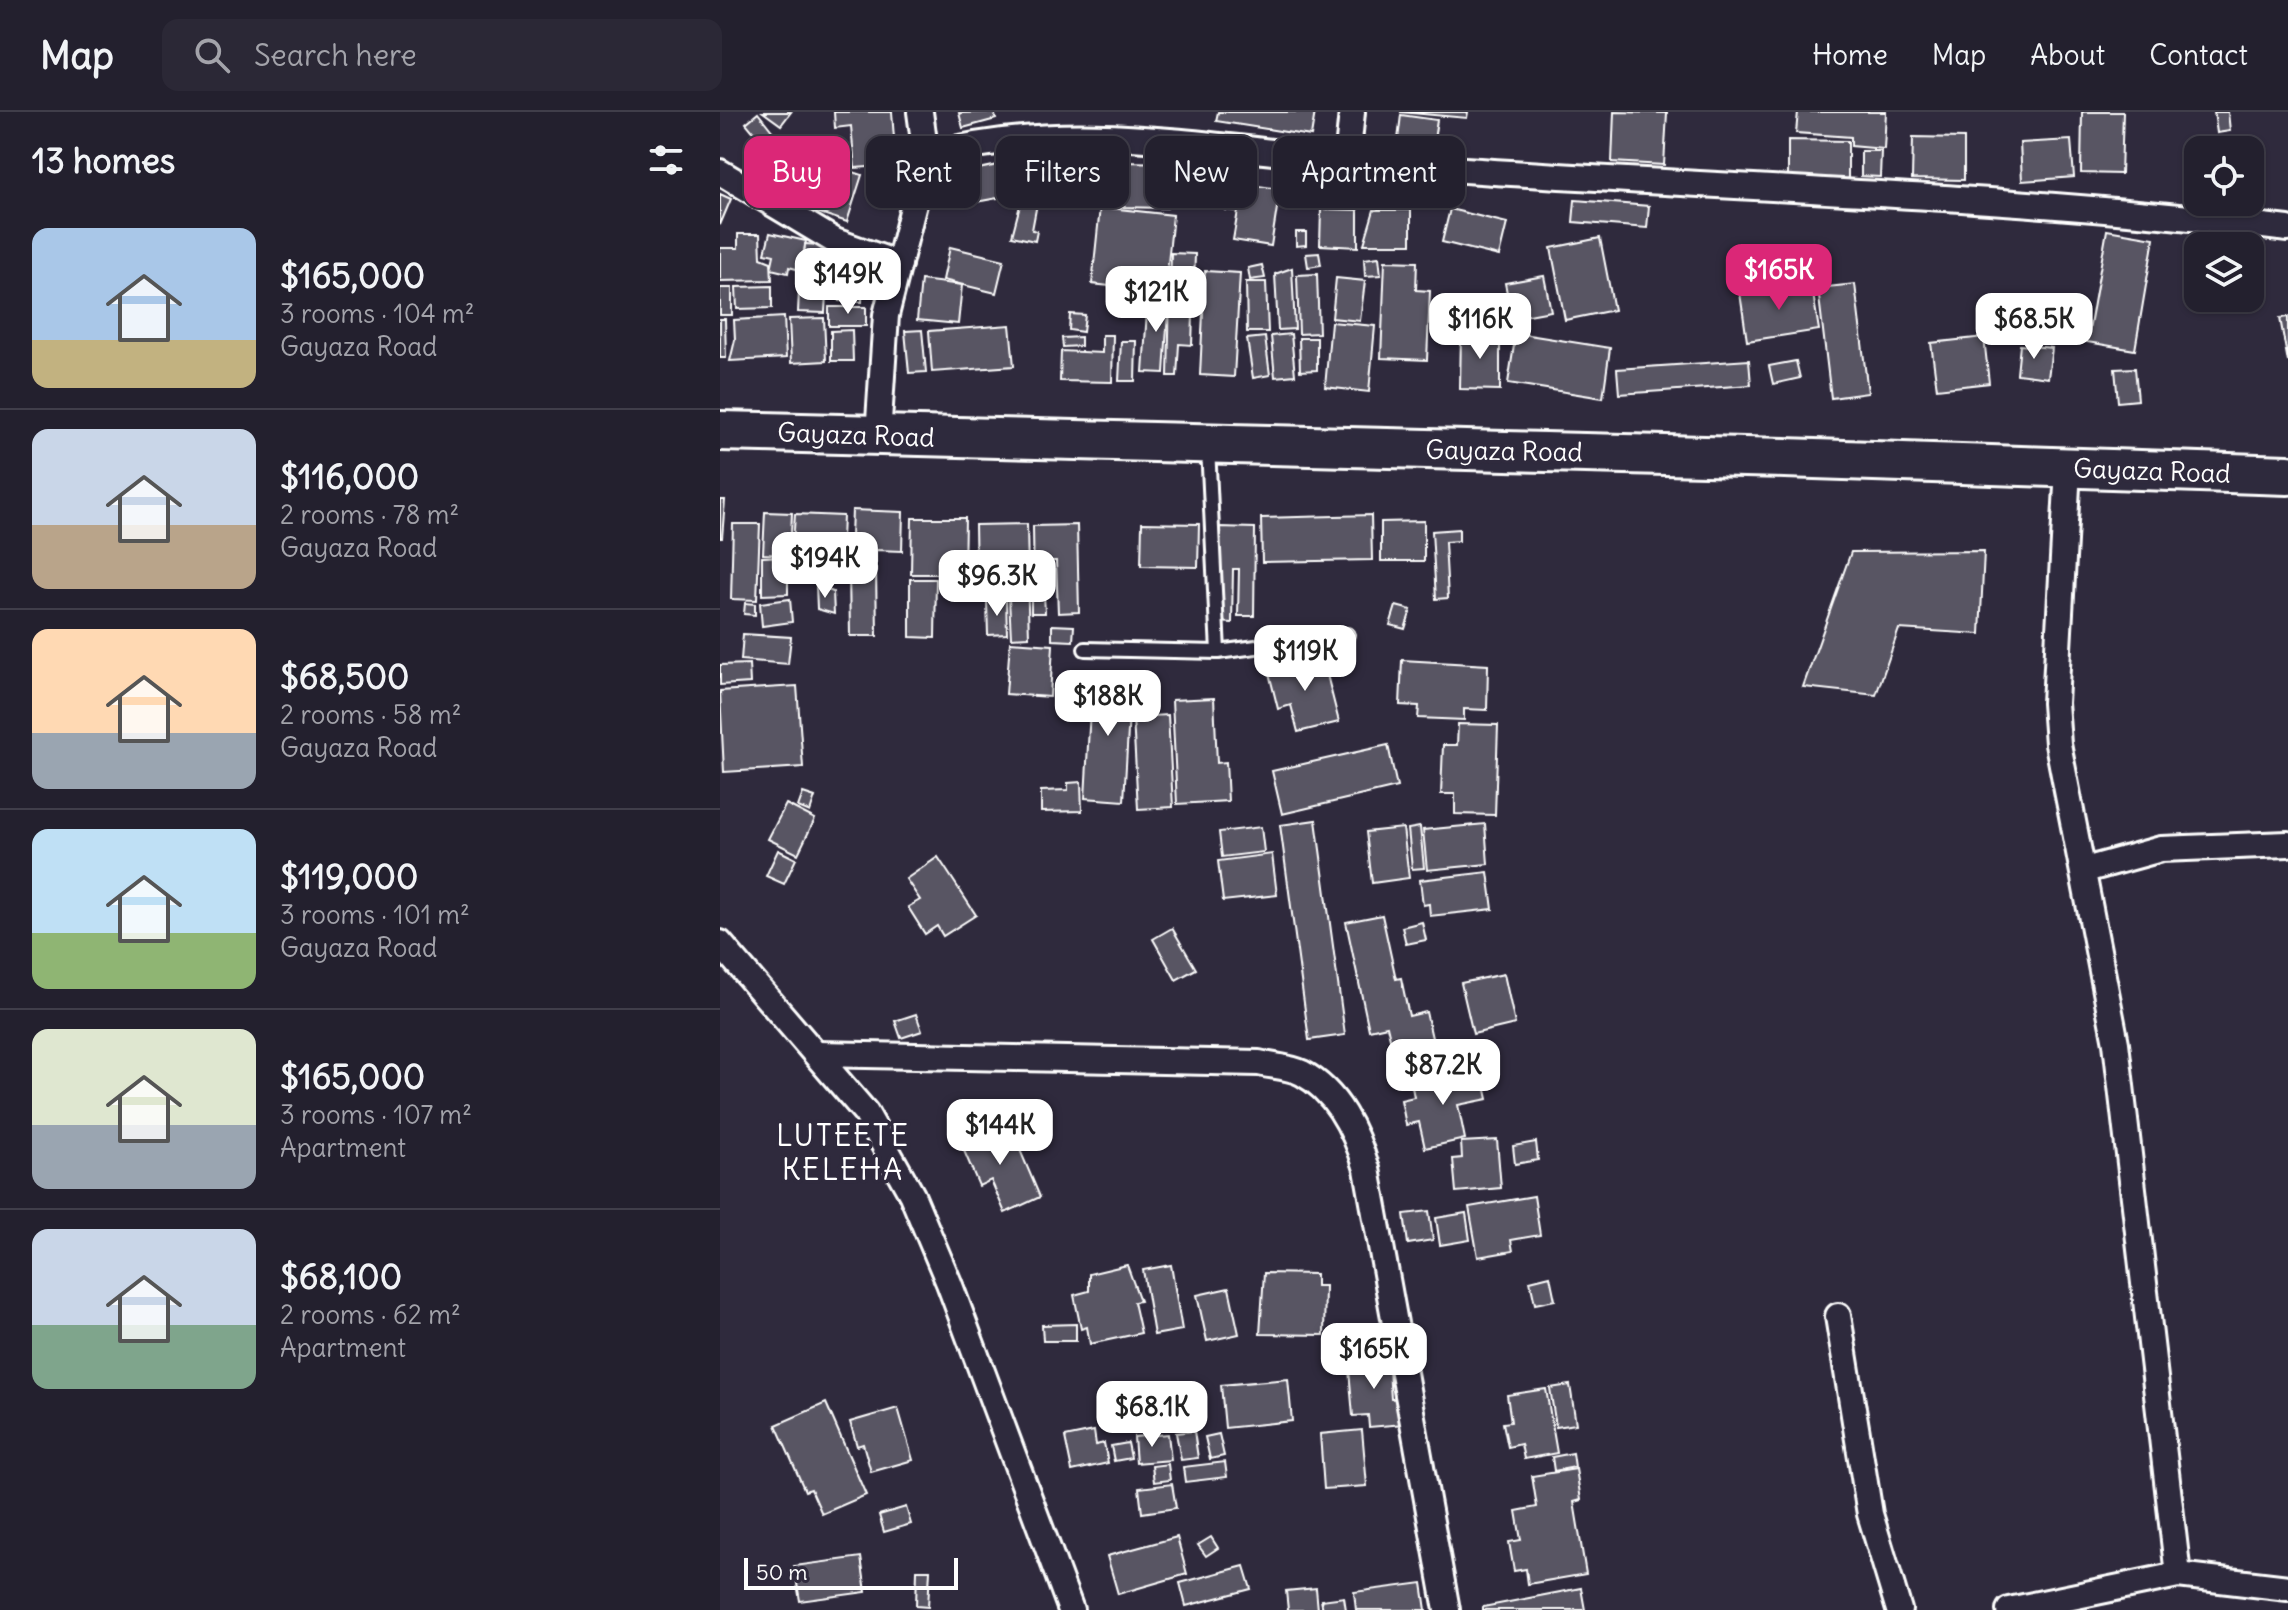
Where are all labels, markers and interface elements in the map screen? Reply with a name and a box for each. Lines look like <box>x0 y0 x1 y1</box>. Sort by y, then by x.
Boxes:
search box <box>162 19 722 91</box>
text: Map <box>40 32 114 79</box>
icon: search <box>190 33 234 77</box>
text: Search here <box>254 36 417 74</box>
text: Home <box>1812 37 1888 73</box>
text: Map <box>1932 37 1986 73</box>
text: About <box>2030 37 2105 73</box>
text: Contact <box>2149 37 2248 73</box>
chip: Buy <box>744 136 850 208</box>
chip: Rent <box>866 136 980 208</box>
chip: Filters <box>996 136 1129 208</box>
chip: New <box>1145 136 1257 208</box>
chip: Apartment <box>1273 136 1465 208</box>
map controls <box>2184 136 2264 312</box>
button: locate <box>2184 136 2264 216</box>
icon: filters <box>644 138 688 182</box>
text: 13 homes <box>32 139 175 182</box>
button: layers <box>2184 232 2264 312</box>
pin: $165K <box>1723 244 1835 312</box>
pin: $149K <box>792 248 904 316</box>
text: $165K <box>1744 253 1814 286</box>
text: $165,000 <box>280 254 425 297</box>
text: $149K <box>813 257 883 290</box>
icon: home <box>96 260 192 356</box>
pin: $121K <box>1100 266 1212 334</box>
text: $121K <box>1124 275 1188 308</box>
pin: $116K <box>1424 293 1536 361</box>
pin: $68.5K <box>1969 293 2099 361</box>
text: 3 rooms · 104 m² <box>280 297 475 330</box>
text: $116K <box>1447 302 1513 335</box>
text: $68.5K <box>1994 302 2074 335</box>
text: Gayaza Road <box>280 330 437 363</box>
street label: Gayaza Road <box>777 415 935 454</box>
street label: Gayaza Road <box>1425 433 1583 468</box>
street label: Gayaza Road <box>2073 451 2231 490</box>
text: $116,000 <box>280 455 419 498</box>
icon: home <box>96 461 192 557</box>
text: 2 rooms · 78 m² <box>280 498 459 531</box>
text: Gayaza Road <box>280 531 437 564</box>
pin: $194K <box>769 532 881 600</box>
text: $194K <box>790 541 860 574</box>
pin: $96.3K <box>932 550 1062 618</box>
text: $96.3K <box>957 559 1037 592</box>
pin: $119K <box>1249 625 1361 693</box>
text: $119K <box>1272 634 1338 667</box>
text: $68,500 <box>280 655 409 698</box>
icon: home <box>96 661 192 757</box>
pin: $188K <box>1052 670 1164 738</box>
text: $188K <box>1073 679 1143 712</box>
text: 2 rooms · 58 m² <box>280 698 461 731</box>
text: Gayaza Road <box>280 731 437 764</box>
text: $119,000 <box>280 855 418 898</box>
icon: home <box>96 861 192 957</box>
text: 3 rooms · 101 m² <box>280 898 470 931</box>
text: Gayaza Road <box>280 931 437 964</box>
pin: $87.2K <box>1378 1039 1508 1107</box>
text: $87.2K <box>1404 1048 1482 1081</box>
text: $165,000 <box>280 1055 425 1098</box>
icon: home <box>96 1061 192 1157</box>
text: 3 rooms · 107 m² <box>280 1098 472 1131</box>
pin: $144K <box>944 1099 1056 1167</box>
text: $144K <box>965 1108 1035 1141</box>
district label: LUTEETE KELEHA <box>776 1116 910 1188</box>
text: Apartment <box>280 1131 406 1164</box>
text: $68,100 <box>280 1255 402 1298</box>
icon: home <box>96 1261 192 1357</box>
text: 2 rooms · 62 m² <box>280 1298 461 1331</box>
pin: $165K <box>1318 1323 1430 1391</box>
text: Apartment <box>280 1331 406 1364</box>
text: $165K <box>1339 1332 1409 1365</box>
pin: $68.1K <box>1087 1381 1217 1449</box>
text: $68.1K <box>1114 1390 1190 1423</box>
scale bar <box>744 1554 958 1590</box>
text: 50 m <box>756 1558 808 1586</box>

